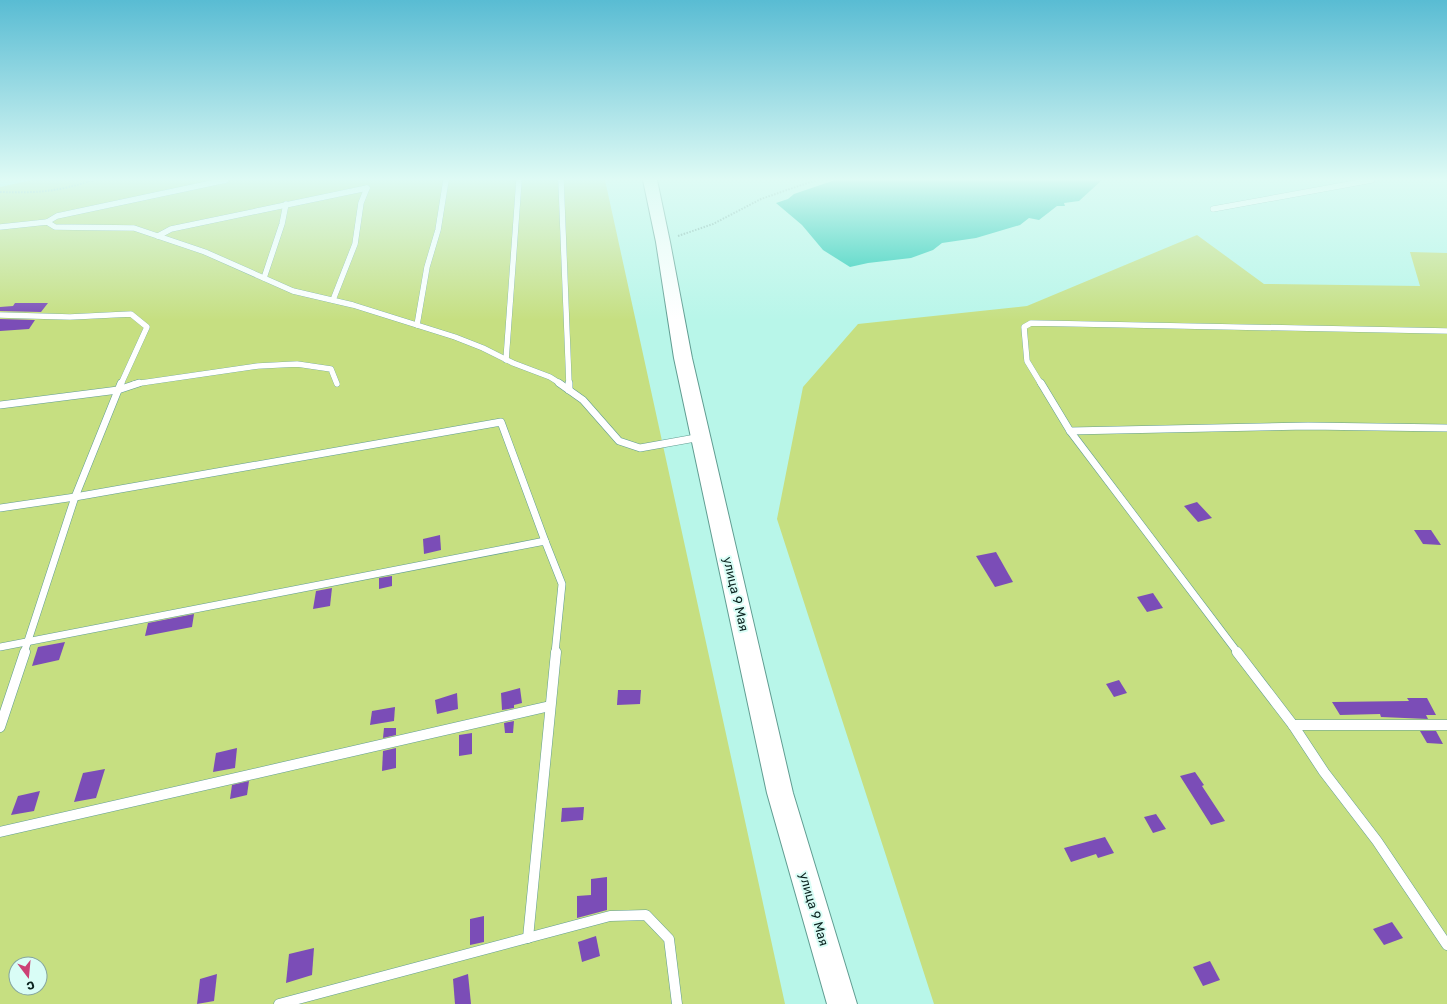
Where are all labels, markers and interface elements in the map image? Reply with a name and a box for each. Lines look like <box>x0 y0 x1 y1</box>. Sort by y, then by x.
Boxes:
street label: улица 9 Мая <box>720 555 752 633</box>
street label: улица 9 Мая <box>796 870 832 948</box>
north arrow <box>8 956 48 996</box>
text: С <box>25 978 36 993</box>

